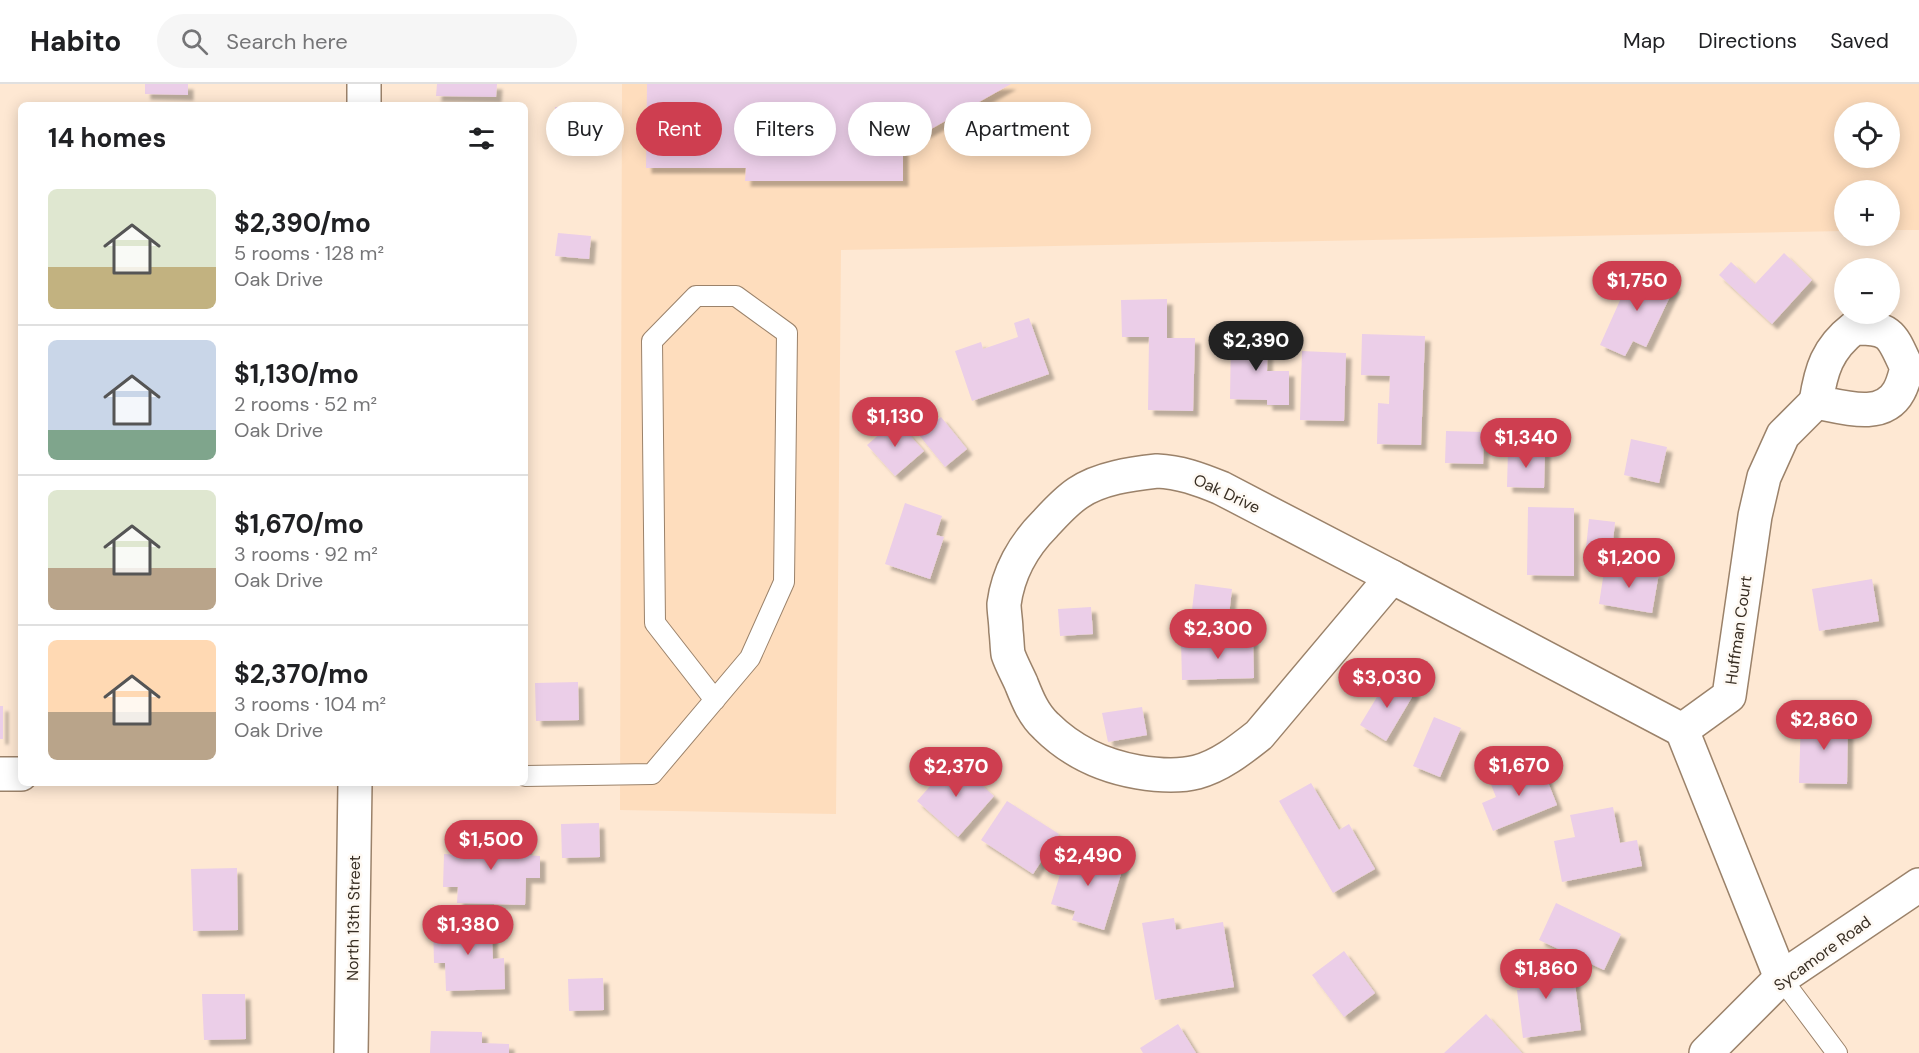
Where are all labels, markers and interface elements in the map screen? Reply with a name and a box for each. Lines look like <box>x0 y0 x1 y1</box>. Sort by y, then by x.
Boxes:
search box <box>157 14 577 68</box>
text: Habito <box>30 23 121 60</box>
icon: search <box>178 25 211 58</box>
text: Search here <box>226 27 348 56</box>
text: Map <box>1623 27 1665 55</box>
text: Directions <box>1698 27 1797 55</box>
text: Saved <box>1830 27 1889 55</box>
chip: Buy <box>546 102 624 156</box>
chip: Rent <box>636 102 722 156</box>
chip: Filters <box>734 102 836 156</box>
chip: New <box>848 102 932 156</box>
chip: Apartment <box>944 102 1091 156</box>
map controls <box>1834 102 1900 324</box>
button: locate <box>1834 102 1900 168</box>
text: 14 homes <box>48 121 166 155</box>
icon: filters <box>465 122 498 155</box>
button: + <box>1834 180 1900 246</box>
text: $2,390/mo <box>234 206 371 240</box>
icon: home <box>96 213 168 285</box>
text: 5 rooms · 128 m² <box>234 240 384 266</box>
button: − <box>1834 258 1900 324</box>
pin: $1,750 <box>1588 261 1686 312</box>
text: Oak Drive <box>234 266 323 292</box>
text: $1,750 <box>1606 267 1668 293</box>
pin: $2,390 <box>1207 321 1305 372</box>
text: $2,390 <box>1223 327 1289 353</box>
text: $1,130/mo <box>234 357 359 391</box>
icon: home <box>96 364 168 436</box>
text: 2 rooms · 52 m² <box>234 391 377 417</box>
pin: $1,130 <box>846 397 944 448</box>
text: $1,130 <box>866 403 924 429</box>
text: Oak Drive <box>234 417 323 443</box>
pin: $1,340 <box>1477 418 1575 469</box>
text: $1,340 <box>1494 424 1558 450</box>
street label: Oak Drive <box>1190 469 1264 518</box>
text: $1,670/mo <box>234 507 364 541</box>
icon: home <box>96 514 168 586</box>
pin: $1,200 <box>1580 538 1678 589</box>
text: 3 rooms · 92 m² <box>234 541 378 567</box>
text: $1,200 <box>1597 544 1661 570</box>
text: Oak Drive <box>234 567 323 593</box>
street label: Huffman Court <box>1720 574 1757 686</box>
pin: $2,300 <box>1169 609 1267 660</box>
text: $2,300 <box>1184 615 1252 641</box>
text: $2,370/mo <box>234 657 369 691</box>
pin: $3,030 <box>1338 658 1436 709</box>
icon: home <box>96 664 168 736</box>
text: $3,030 <box>1352 664 1422 690</box>
text: 3 rooms · 104 m² <box>234 691 386 717</box>
pin: $2,860 <box>1775 700 1873 751</box>
text: $2,860 <box>1790 706 1858 732</box>
text: Oak Drive <box>234 717 323 743</box>
pin: $1,670 <box>1470 746 1568 797</box>
pin: $2,370 <box>907 747 1005 798</box>
text: $1,670 <box>1488 752 1550 778</box>
text: $2,370 <box>923 753 989 779</box>
pin: $1,500 <box>442 820 540 871</box>
text: $1,500 <box>459 826 523 852</box>
pin: $2,490 <box>1039 836 1137 887</box>
text: $2,490 <box>1054 842 1122 868</box>
street label: North 13th Street <box>342 855 365 981</box>
pin: $1,380 <box>419 905 517 956</box>
text: $1,380 <box>436 911 500 937</box>
street label: Sycamore Road <box>1770 911 1875 996</box>
pin: $1,860 <box>1497 949 1595 1000</box>
text: $1,860 <box>1514 955 1578 981</box>

